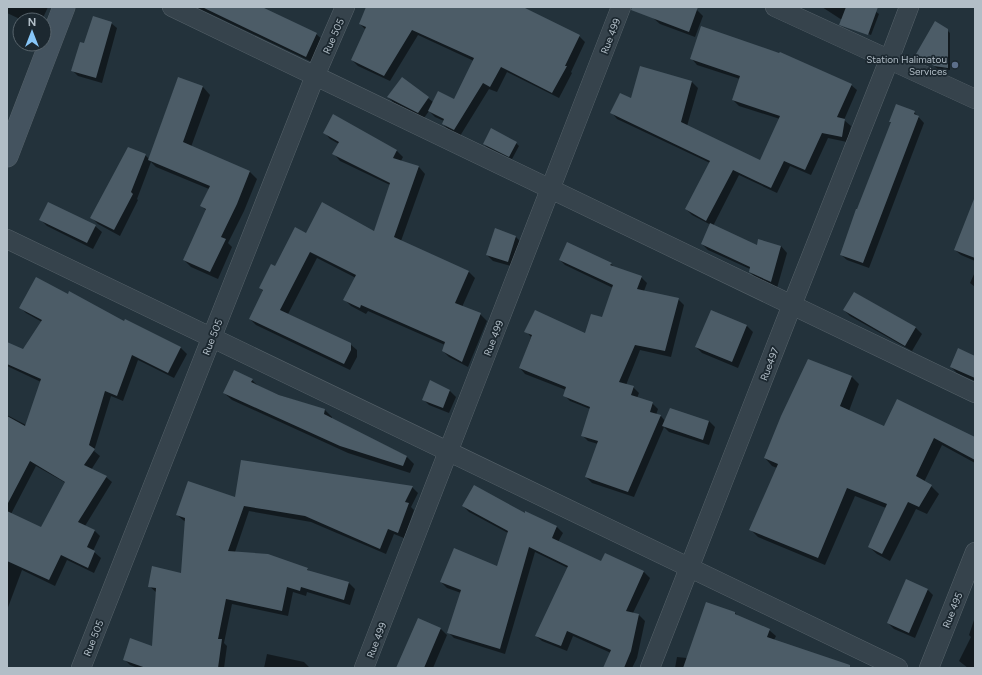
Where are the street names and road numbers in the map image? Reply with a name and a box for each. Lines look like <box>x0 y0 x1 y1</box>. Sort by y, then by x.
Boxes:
street label: Rue 505 <box>320 16 347 56</box>
street label: Rue 499 <box>598 16 623 56</box>
street label: Rue 505 <box>199 317 226 357</box>
street label: Rue 499 <box>481 318 506 358</box>
street label: Rue497 <box>757 345 782 383</box>
street label: Rue 495 <box>939 590 966 630</box>
street label: Rue 505 <box>80 618 107 658</box>
street label: Rue 499 <box>364 620 389 660</box>

